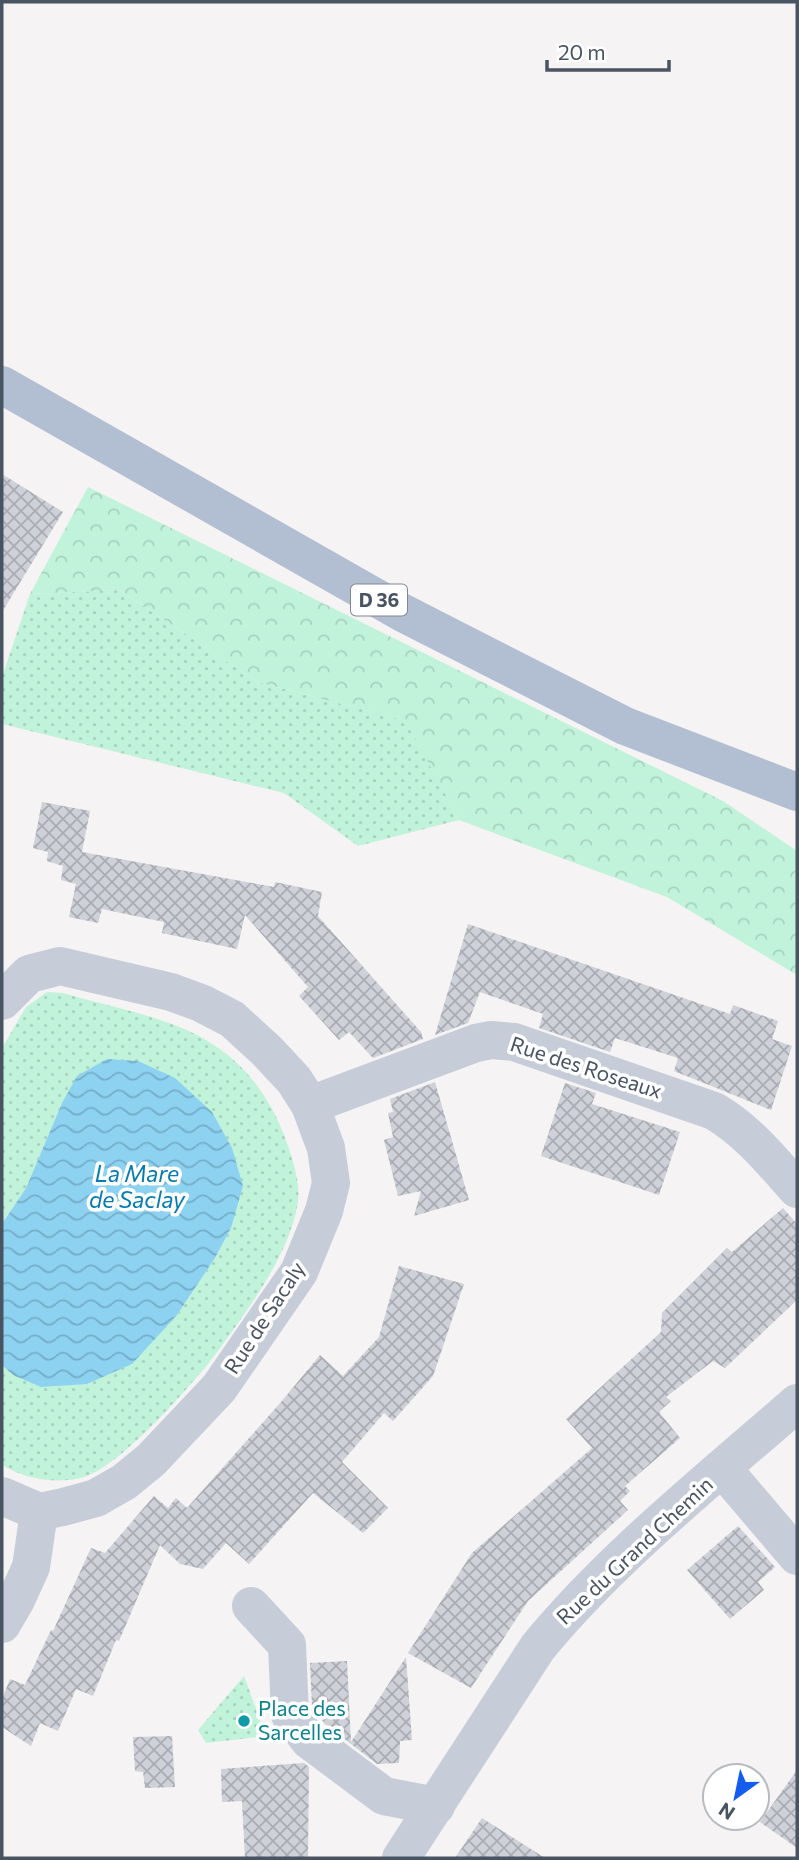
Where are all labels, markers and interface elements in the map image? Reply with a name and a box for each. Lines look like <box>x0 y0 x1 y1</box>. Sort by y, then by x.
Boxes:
scale bar <box>547 28 670 72</box>
text: 20 m <box>558 39 606 64</box>
road number: D 36 <box>351 584 407 615</box>
street label: Rue des Roseaux <box>508 1030 665 1103</box>
water label: La Mare de Saclay <box>89 1159 186 1213</box>
street label: Rue de Sacaly <box>218 1256 309 1378</box>
street label: Rue du Grand Chemin <box>551 1471 717 1629</box>
place label: Place des Sarcelles <box>258 1695 346 1744</box>
marker: Place des Sarcelles <box>236 1713 252 1729</box>
north arrow <box>701 1762 771 1832</box>
text: N <box>714 1798 739 1825</box>

